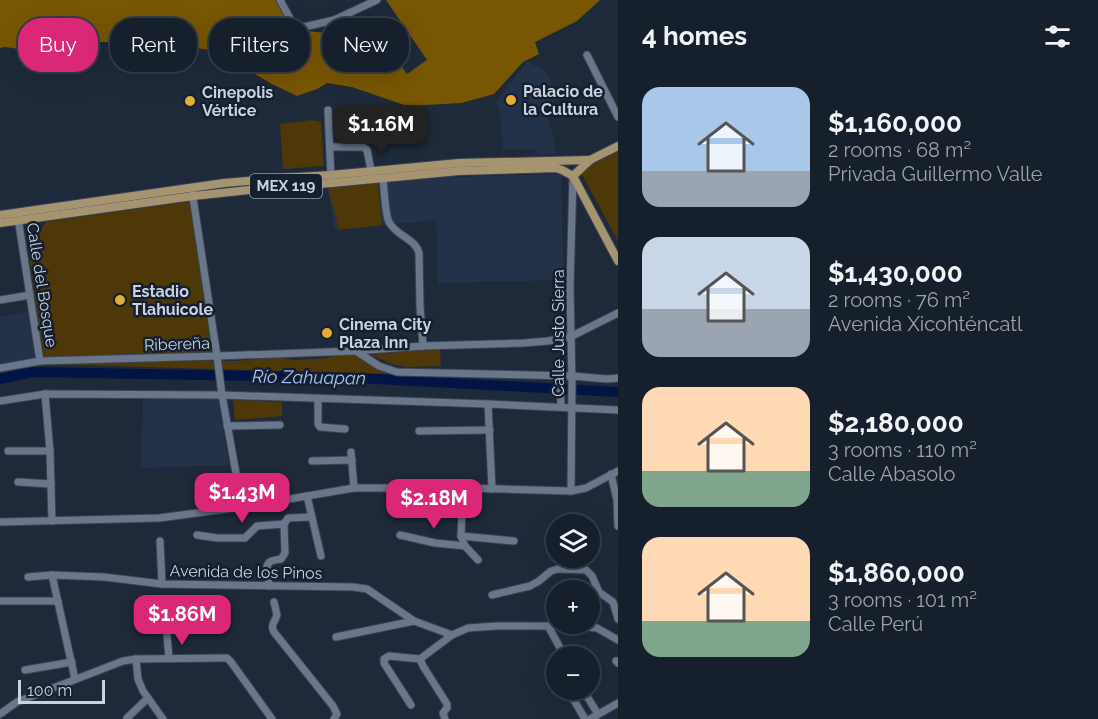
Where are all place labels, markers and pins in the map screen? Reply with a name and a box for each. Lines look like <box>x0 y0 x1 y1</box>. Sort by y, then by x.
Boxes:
place label: Palacio de la Cultura <box>523 82 603 119</box>
place label: Cinepolis Vértice <box>202 83 273 120</box>
marker: Palacio de la Cultura <box>504 93 518 107</box>
marker: Cinepolis Vértice <box>183 94 197 108</box>
pin: $1.16M <box>332 105 430 156</box>
place label: Estadio Tlahuicole <box>132 282 214 319</box>
marker: Estadio Tlahuicole <box>113 293 127 307</box>
place label: Cinema City Plaza Inn <box>339 315 431 352</box>
marker: Cinema City Plaza Inn <box>320 326 334 340</box>
pin: $1.43M <box>193 473 291 524</box>
pin: $2.18M <box>385 479 483 530</box>
pin: $1.86M <box>133 595 231 646</box>

